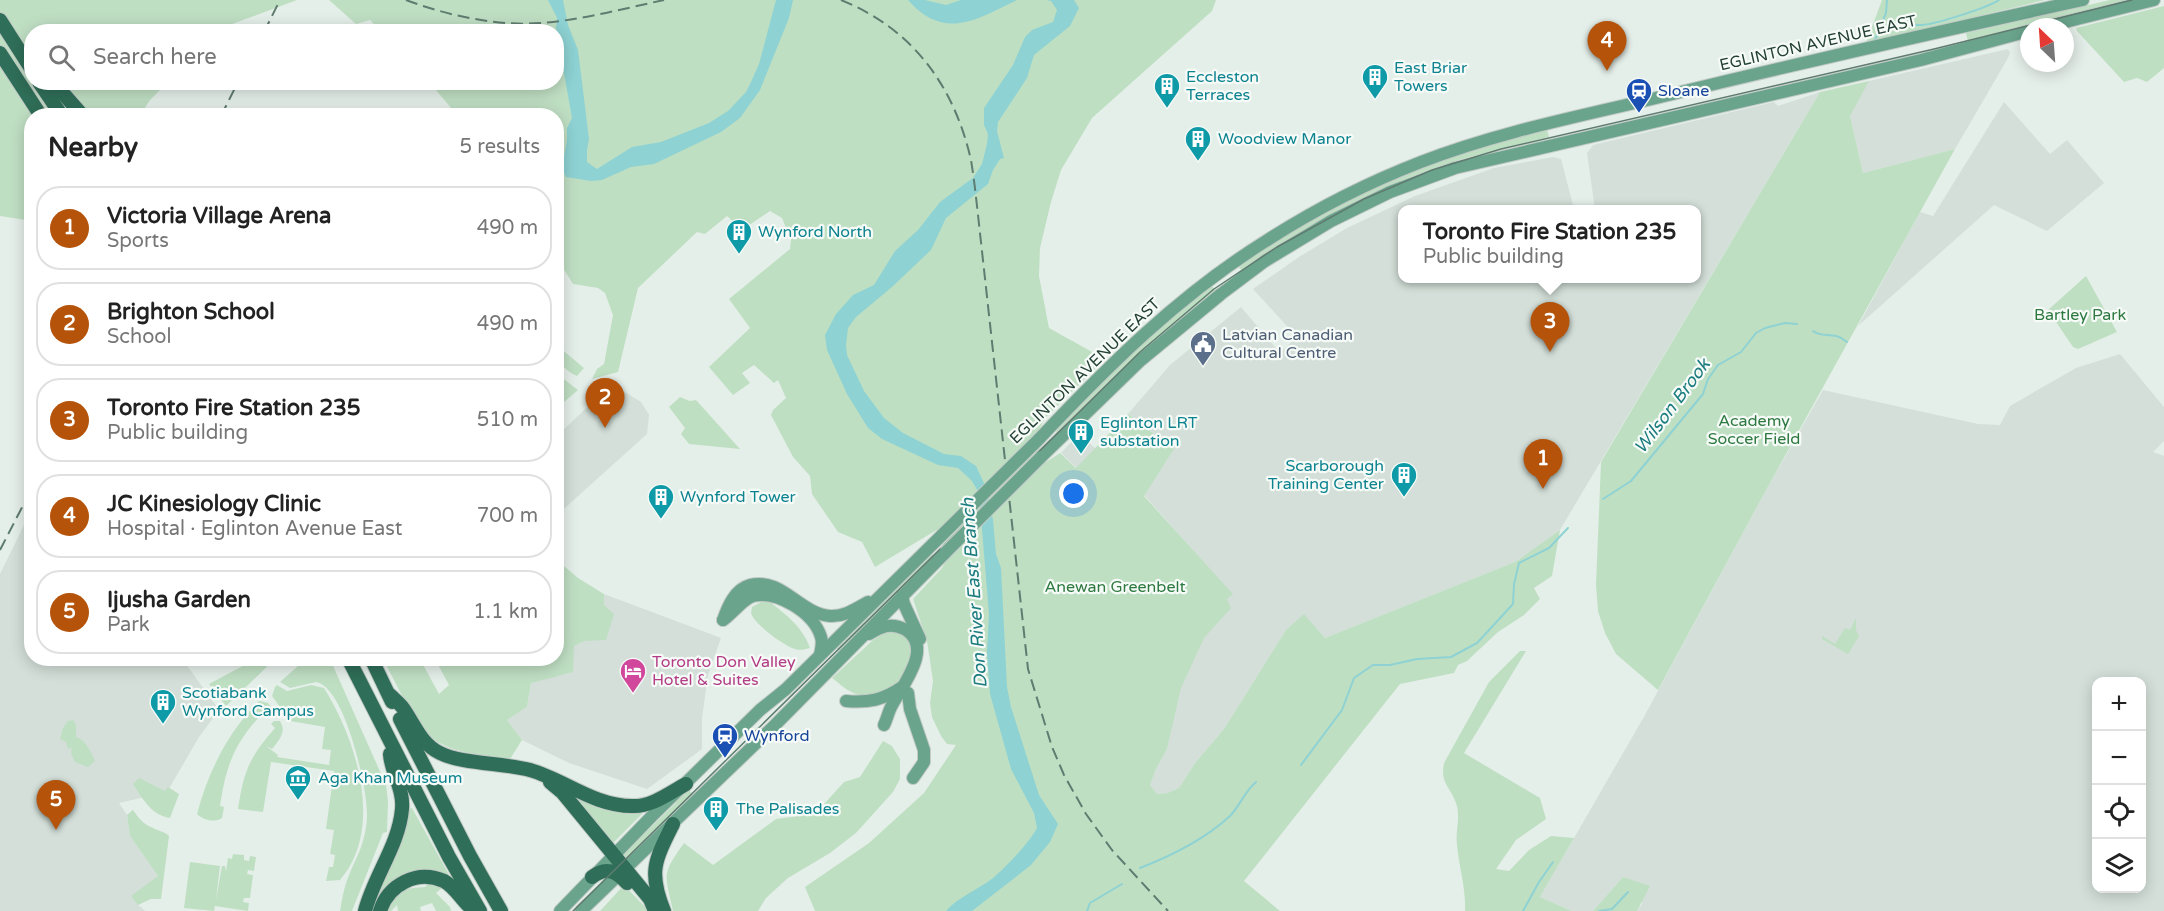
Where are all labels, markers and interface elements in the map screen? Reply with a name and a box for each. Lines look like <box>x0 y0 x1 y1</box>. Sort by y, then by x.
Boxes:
street label: EGLINTON AVENUE EAST <box>1718 11 1919 75</box>
north arrow <box>2020 18 2074 72</box>
pin: 4 <box>1588 22 1626 71</box>
search box <box>24 24 564 90</box>
icon: search <box>45 41 78 74</box>
text: Search here <box>93 44 217 70</box>
place label: East Briar Towers <box>1394 58 1468 96</box>
building icon: East Briar Towers <box>1360 62 1390 100</box>
place label: Eccleston Terraces <box>1186 67 1259 105</box>
building icon: Eccleston Terraces <box>1152 71 1182 109</box>
station icon: Sloane <box>1624 76 1654 114</box>
place label: Sloane <box>1658 81 1709 101</box>
building icon: Woodview Manor <box>1183 124 1213 162</box>
place label: Woodview Manor <box>1218 129 1352 149</box>
text: Nearby <box>48 132 138 163</box>
text: 5 results <box>460 135 540 159</box>
text: Victoria Village Arena <box>107 203 331 229</box>
popup <box>1398 205 1701 283</box>
text: 1 <box>63 216 76 240</box>
text: 490 m <box>477 216 538 240</box>
building icon: Wynford North <box>724 217 754 255</box>
text: Toronto Fire Station 235 <box>1423 219 1676 245</box>
place label: Wynford North <box>758 222 872 242</box>
text: Sports <box>107 229 169 253</box>
text: Public building <box>1423 245 1564 269</box>
street label: EGLINTON AVENUE EAST <box>1006 294 1165 448</box>
text: Brighton School <box>107 299 275 325</box>
pin: 3 <box>1530 302 1570 352</box>
park label: Bartley Park <box>2034 305 2126 325</box>
text: 2 <box>63 312 76 336</box>
text: 490 m <box>477 312 538 336</box>
text: School <box>107 325 171 349</box>
place label: Latvian Canadian Cultural Centre <box>1222 325 1353 363</box>
public building icon: Latvian Canadian Cultural Centre <box>1188 329 1218 367</box>
water label: Wilson Brook <box>1629 353 1715 458</box>
pin: 2 <box>586 378 624 428</box>
text: Toronto Fire Station 235 <box>107 395 361 421</box>
text: 3 <box>63 408 76 432</box>
text: 510 m <box>477 408 538 432</box>
park label: Academy Soccer Field <box>1708 411 1800 449</box>
place label: Eglinton LRT substation <box>1100 413 1198 451</box>
building icon: Eglinton LRT substation <box>1066 417 1096 455</box>
text: Public building <box>107 421 248 445</box>
pin: 1 <box>1524 440 1562 489</box>
place label: Scarborough Training Center <box>1268 456 1385 494</box>
building icon: Scarborough Training Center <box>1389 460 1419 498</box>
your location <box>1059 479 1088 508</box>
building icon: Wynford Tower <box>646 482 676 520</box>
place label: Wynford Tower <box>680 487 797 507</box>
text: JC Kinesiology Clinic <box>107 491 321 517</box>
water label: Don River East Branch <box>956 496 992 689</box>
text: 4 <box>63 504 76 528</box>
text: 700 m <box>477 504 538 528</box>
text: Hospital · Eglinton Avenue East <box>107 517 402 541</box>
park label: Anewan Greenbelt <box>1044 577 1186 597</box>
text: Ijusha Garden <box>107 587 251 613</box>
text: 5 <box>63 600 76 624</box>
text: 1.1 km <box>473 600 538 624</box>
text: Park <box>107 613 150 637</box>
place label: Toronto Don Valley Hotel & Suites <box>652 652 796 690</box>
hotel icon: Toronto Don Valley Hotel & Suites <box>618 656 648 694</box>
map controls <box>2092 677 2146 893</box>
button: + <box>2092 677 2146 731</box>
place label: Scotiabank Wynford Campus <box>182 683 314 721</box>
building icon: Scotiabank Wynford Campus <box>148 687 178 725</box>
station icon: Wynford <box>710 721 740 759</box>
place label: Wynford <box>744 726 810 746</box>
button: − <box>2092 731 2146 785</box>
museum icon: Aga Khan Museum <box>283 763 313 801</box>
place label: Aga Khan Museum <box>318 768 463 788</box>
pin: 5 <box>36 780 76 830</box>
button: locate <box>2092 785 2146 839</box>
building icon: The Palisades <box>701 794 731 832</box>
place label: The Palisades <box>736 799 839 819</box>
button: layers <box>2092 839 2146 893</box>

